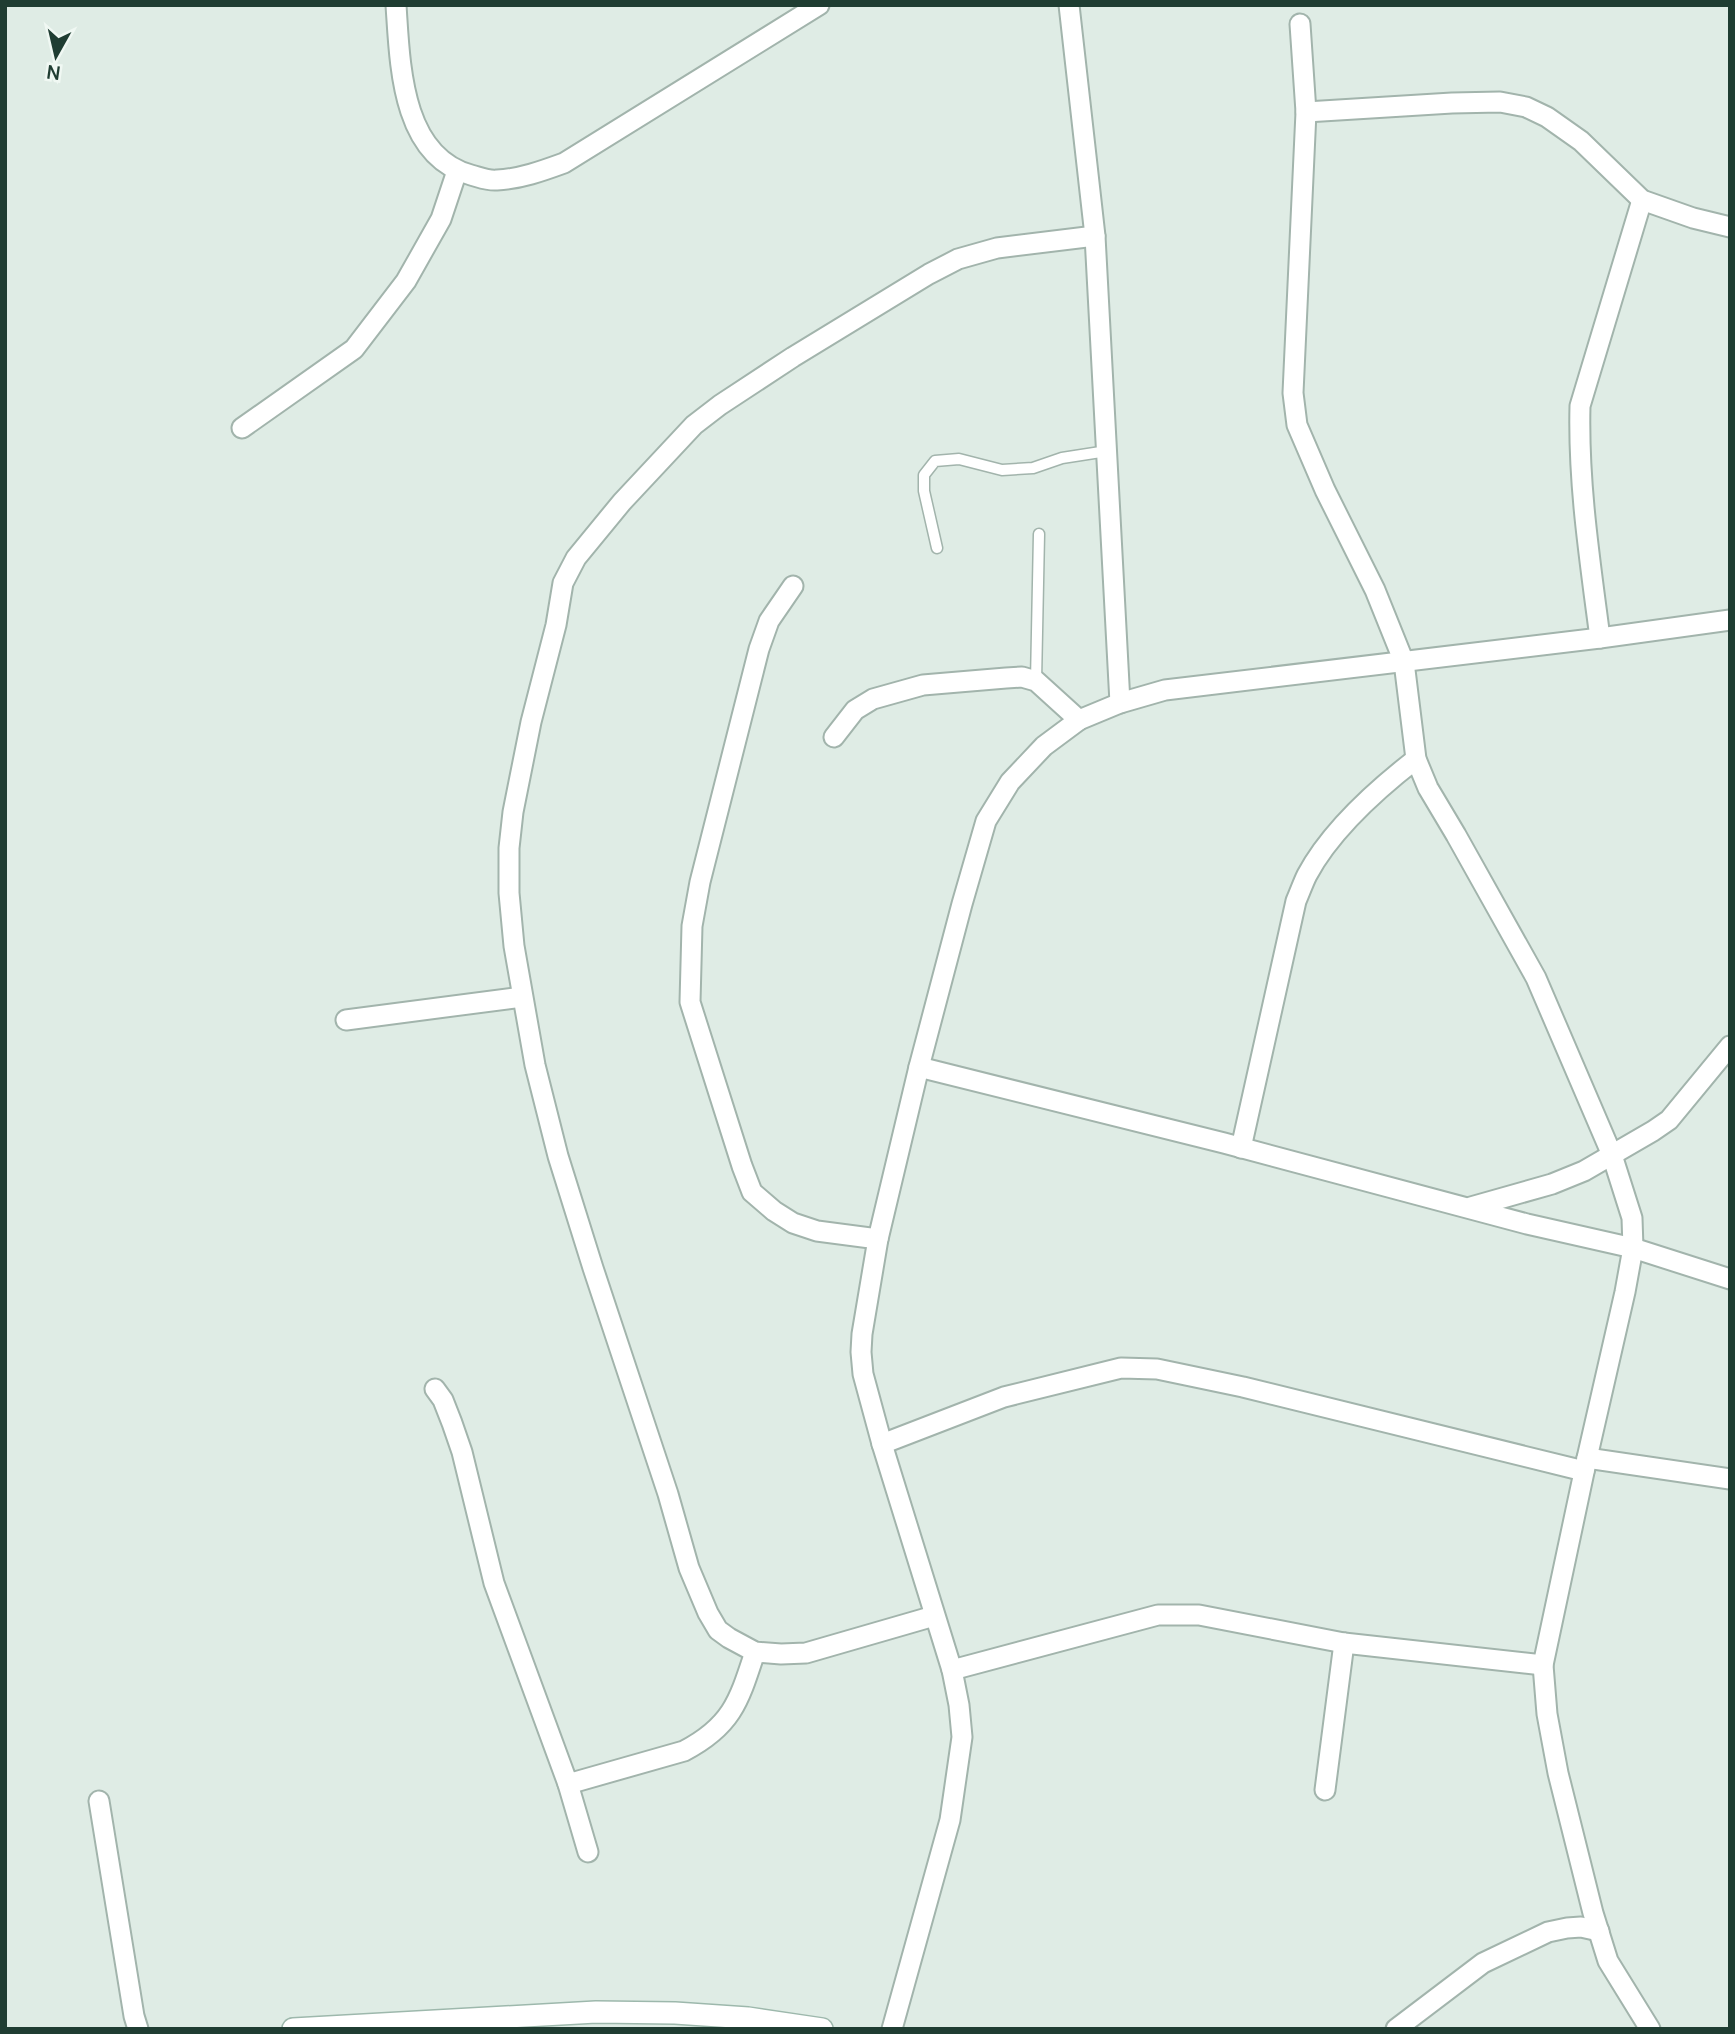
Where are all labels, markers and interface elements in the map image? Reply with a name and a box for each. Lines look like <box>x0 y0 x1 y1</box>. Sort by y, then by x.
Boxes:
north arrow <box>21 21 91 91</box>
text: N <box>45 59 62 87</box>

